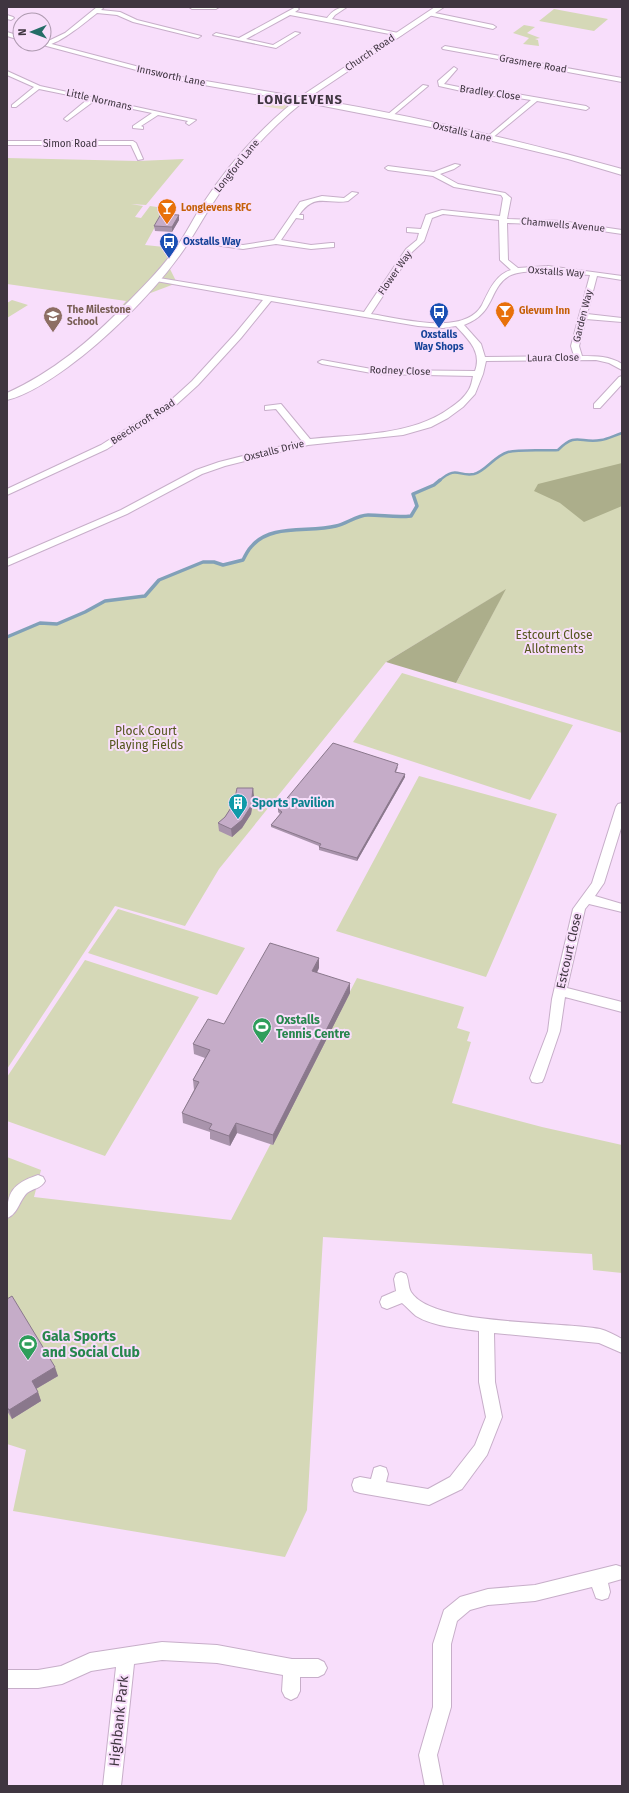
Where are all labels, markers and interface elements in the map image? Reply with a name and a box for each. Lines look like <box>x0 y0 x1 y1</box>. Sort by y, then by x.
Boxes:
north arrow <box>12 12 52 52</box>
text: N <box>16 28 29 36</box>
street label: Church Road <box>343 32 397 74</box>
street label: Grasmere Road <box>498 52 568 76</box>
street label: Innsworth Lane <box>136 63 206 89</box>
street label: Bradley Close <box>459 83 521 103</box>
street label: Little Normans <box>65 87 133 113</box>
district label: LONGLEVENS <box>257 92 343 107</box>
street label: Oxstalls Lane <box>431 119 493 145</box>
street label: Longford Lane <box>212 137 262 195</box>
street label: Simon Road <box>43 138 97 150</box>
bar icon: Longlevens RFC <box>156 197 178 225</box>
place label: Longlevens RFC <box>181 202 252 214</box>
street label: Chamwells Avenue <box>520 215 606 235</box>
bus stop icon: Oxstalls Way <box>158 231 180 259</box>
place label: Oxstalls Way <box>183 236 241 248</box>
street label: Flower Way <box>376 249 415 297</box>
street label: Oxstalls Way <box>527 264 585 280</box>
street label: Garden Way <box>571 289 595 343</box>
bar icon: Glevum Inn <box>494 300 516 328</box>
bus stop icon: Oxstalls Way Shops <box>428 301 450 329</box>
place label: The Milestone School <box>67 304 131 328</box>
school or university icon: The Milestone School <box>42 305 64 333</box>
place label: Glevum Inn <box>519 305 570 317</box>
place label: Oxstalls Way Shops <box>414 329 464 353</box>
street label: Laura Close <box>527 352 579 364</box>
street label: Rodney Close <box>369 364 431 378</box>
street label: Beechcroft Road <box>108 397 178 447</box>
street label: Oxstalls Drive <box>243 438 305 464</box>
park label: Estcourt Close Allotments <box>516 628 592 656</box>
park label: Plock Court Playing Fields <box>109 724 183 752</box>
building icon: Sports Pavilion <box>227 792 249 820</box>
place label: Sports Pavilion <box>252 796 335 810</box>
street label: Estcourt Close <box>554 912 584 990</box>
place label: Oxstalls Tennis Centre <box>276 1013 351 1041</box>
sports icon: Oxstalls Tennis Centre <box>251 1016 273 1044</box>
place label: Gala Sports and Social Club <box>42 1328 140 1361</box>
sports icon: Gala Sports and Social Club <box>17 1333 39 1361</box>
street label: Highbank Park <box>106 1674 132 1767</box>

